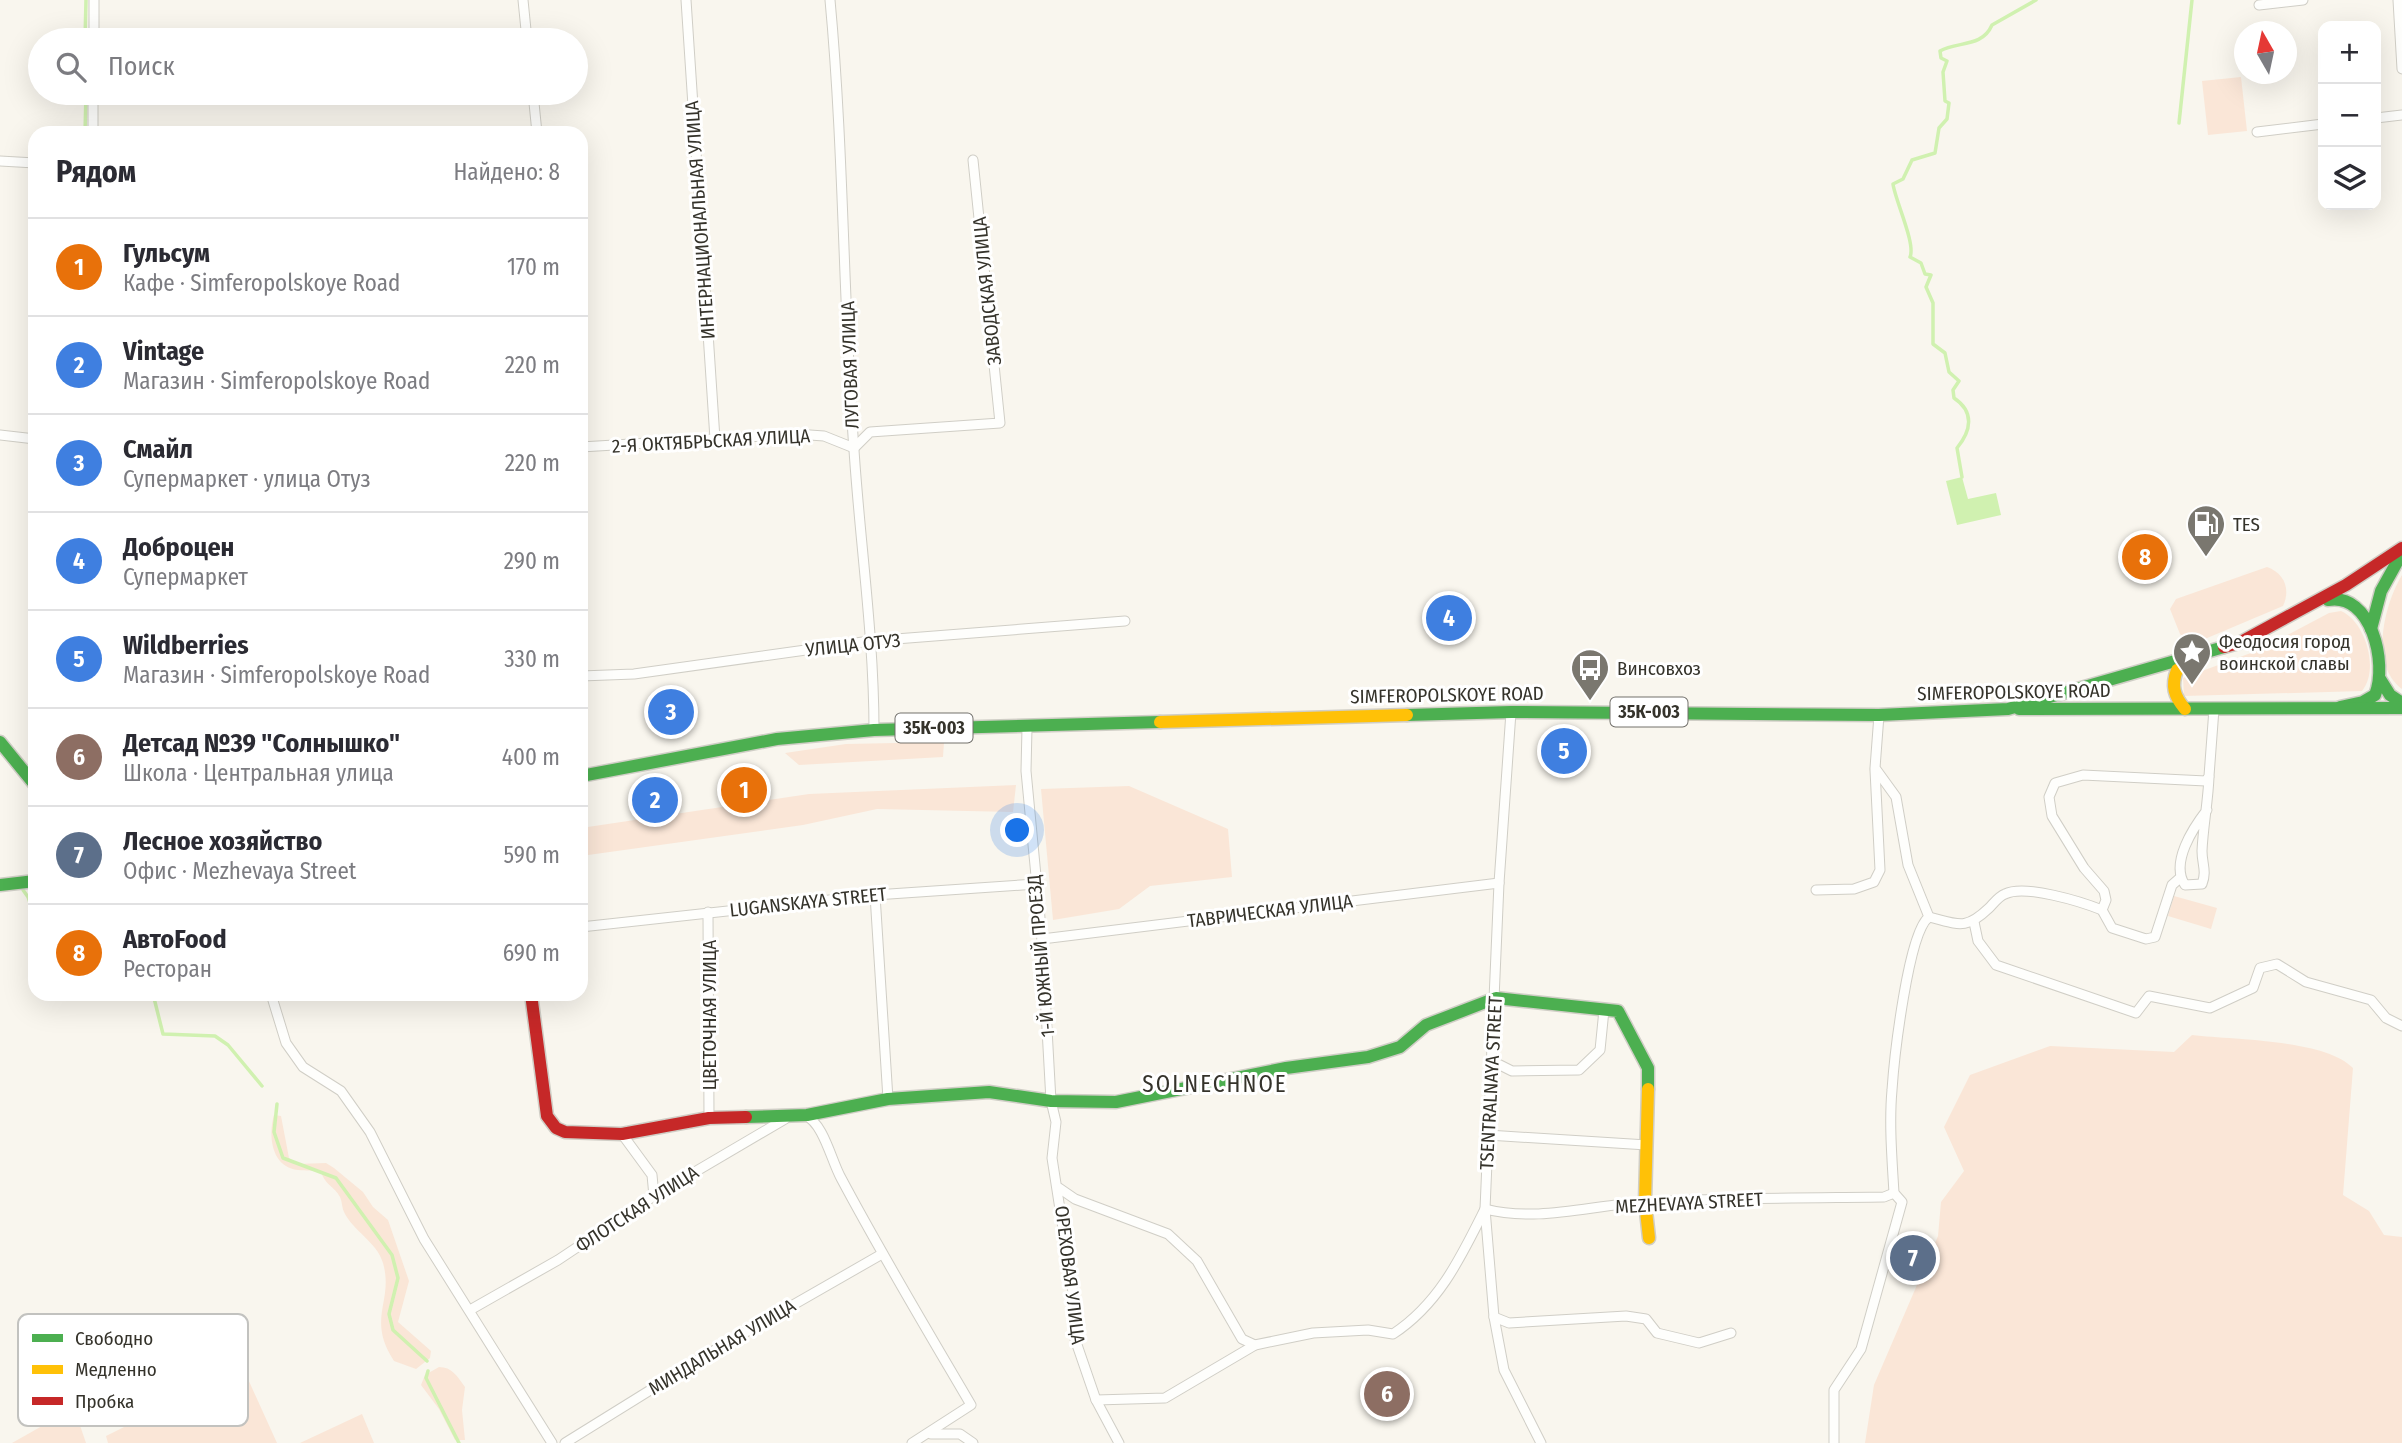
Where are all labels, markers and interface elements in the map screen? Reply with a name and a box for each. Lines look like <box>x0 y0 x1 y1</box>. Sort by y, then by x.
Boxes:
north arrow <box>2234 21 2297 84</box>
map controls <box>2318 21 2381 210</box>
button: + <box>2318 21 2381 84</box>
search box <box>28 28 588 105</box>
icon: search <box>52 48 90 86</box>
text: Поиск <box>108 51 175 82</box>
button: − <box>2318 84 2381 147</box>
street label: ИНТЕРНАЦИОНАЛЬНАЯ УЛИЦА <box>680 100 720 340</box>
button: layers <box>2318 147 2381 210</box>
text: Рядом <box>56 154 136 190</box>
text: Найдено: 8 <box>453 158 560 186</box>
street label: ЗАВОДСКАЯ УЛИЦА <box>968 216 1006 366</box>
text: Гульсум <box>123 238 210 269</box>
text: 1 <box>74 253 84 281</box>
text: 170 m <box>507 253 560 281</box>
text: Кафе · Simferopolskoye Road <box>123 269 400 297</box>
street label: ЛУГОВАЯ УЛИЦА <box>836 301 864 429</box>
text: Vintage <box>123 336 204 367</box>
text: 2 <box>74 351 84 379</box>
text: 220 m <box>505 351 560 379</box>
text: Магазин · Simferopolskoye Road <box>123 367 430 395</box>
street label: 2-Я ОКТЯБРЬСКАЯ УЛИЦА <box>611 424 811 458</box>
text: Смайл <box>123 434 193 465</box>
text: 3 <box>74 449 84 477</box>
text: 220 m <box>505 449 560 477</box>
text: Супермаркет · улица Отуз <box>123 465 371 493</box>
fuel station icon: TES <box>2185 503 2227 558</box>
place label: TES <box>2233 513 2260 536</box>
pin: 8 <box>2122 531 2168 583</box>
text: Доброцен <box>123 532 234 563</box>
text: 4 <box>73 547 85 575</box>
text: 290 m <box>504 547 560 575</box>
text: Супермаркет <box>123 563 248 591</box>
pin: 4 <box>1426 592 1472 644</box>
street label: УЛИЦА ОТУЗ <box>803 629 902 662</box>
text: Wildberries <box>123 630 249 661</box>
place label: Феодосия город воинской славы <box>2219 630 2350 675</box>
place icon: Феодосия город воинской славы <box>2171 631 2213 686</box>
text: 5 <box>73 645 85 673</box>
text: 330 m <box>504 645 560 673</box>
bus stop icon: Винсовхоз <box>1569 647 1611 702</box>
place label: Винсовхоз <box>1617 657 1701 680</box>
text: Магазин · Simferopolskoye Road <box>123 661 430 689</box>
street label: SIMFEROPOLSKOYE ROAD <box>1917 679 2111 705</box>
street label: SIMFEROPOLSKOYE ROAD <box>1350 682 1544 708</box>
pin: 3 <box>648 686 694 738</box>
road number: 35К-003 <box>1610 698 1688 726</box>
road number: 35К-003 <box>895 714 972 742</box>
pin: 5 <box>1541 725 1587 777</box>
text: Детсад №39 "Солнышко" <box>123 728 400 759</box>
text: 6 <box>73 743 85 771</box>
text: 400 m <box>502 743 560 771</box>
text: Школа · Центральная улица <box>123 759 394 787</box>
pin: 1 <box>721 764 767 816</box>
pin: 2 <box>632 774 678 826</box>
your location <box>1000 813 1034 847</box>
text: Лесное хозяйство <box>123 826 322 857</box>
text: 7 <box>74 841 84 869</box>
text: 590 m <box>504 841 560 869</box>
text: Офис · Mezhevaya Street <box>123 857 356 885</box>
street label: 1-Й ЮЖНЫЙ ПРОЕЗД <box>1022 874 1060 1038</box>
street label: LUGANSKAYA STREET <box>728 882 888 922</box>
street label: ТАВРИЧЕСКАЯ УЛИЦА <box>1186 889 1354 933</box>
text: АвтоFood <box>123 924 227 955</box>
text: 8 <box>73 939 85 967</box>
text: 690 m <box>503 939 560 967</box>
street label: ЦВЕТОЧНАЯ УЛИЦА <box>698 940 721 1090</box>
text: Ресторан <box>123 955 212 983</box>
street label: TSENTRALNAYA STREET <box>1475 995 1507 1171</box>
district label: SOLNECHNOE <box>1142 1070 1288 1098</box>
street label: ФЛОТСКАЯ УЛИЦА <box>571 1161 703 1257</box>
street label: MEZHEVAYA STREET <box>1615 1188 1764 1218</box>
street label: ОРЕХОВАЯ УЛИЦА <box>1050 1204 1090 1346</box>
pin: 7 <box>1890 1232 1936 1284</box>
street label: МИНДАЛЬНАЯ УЛИЦА <box>644 1294 800 1400</box>
legend <box>18 1314 248 1426</box>
text: Свободно <box>75 1327 153 1350</box>
text: Медленно <box>75 1358 157 1381</box>
pin: 6 <box>1364 1368 1410 1420</box>
text: Пробка <box>75 1390 134 1413</box>

